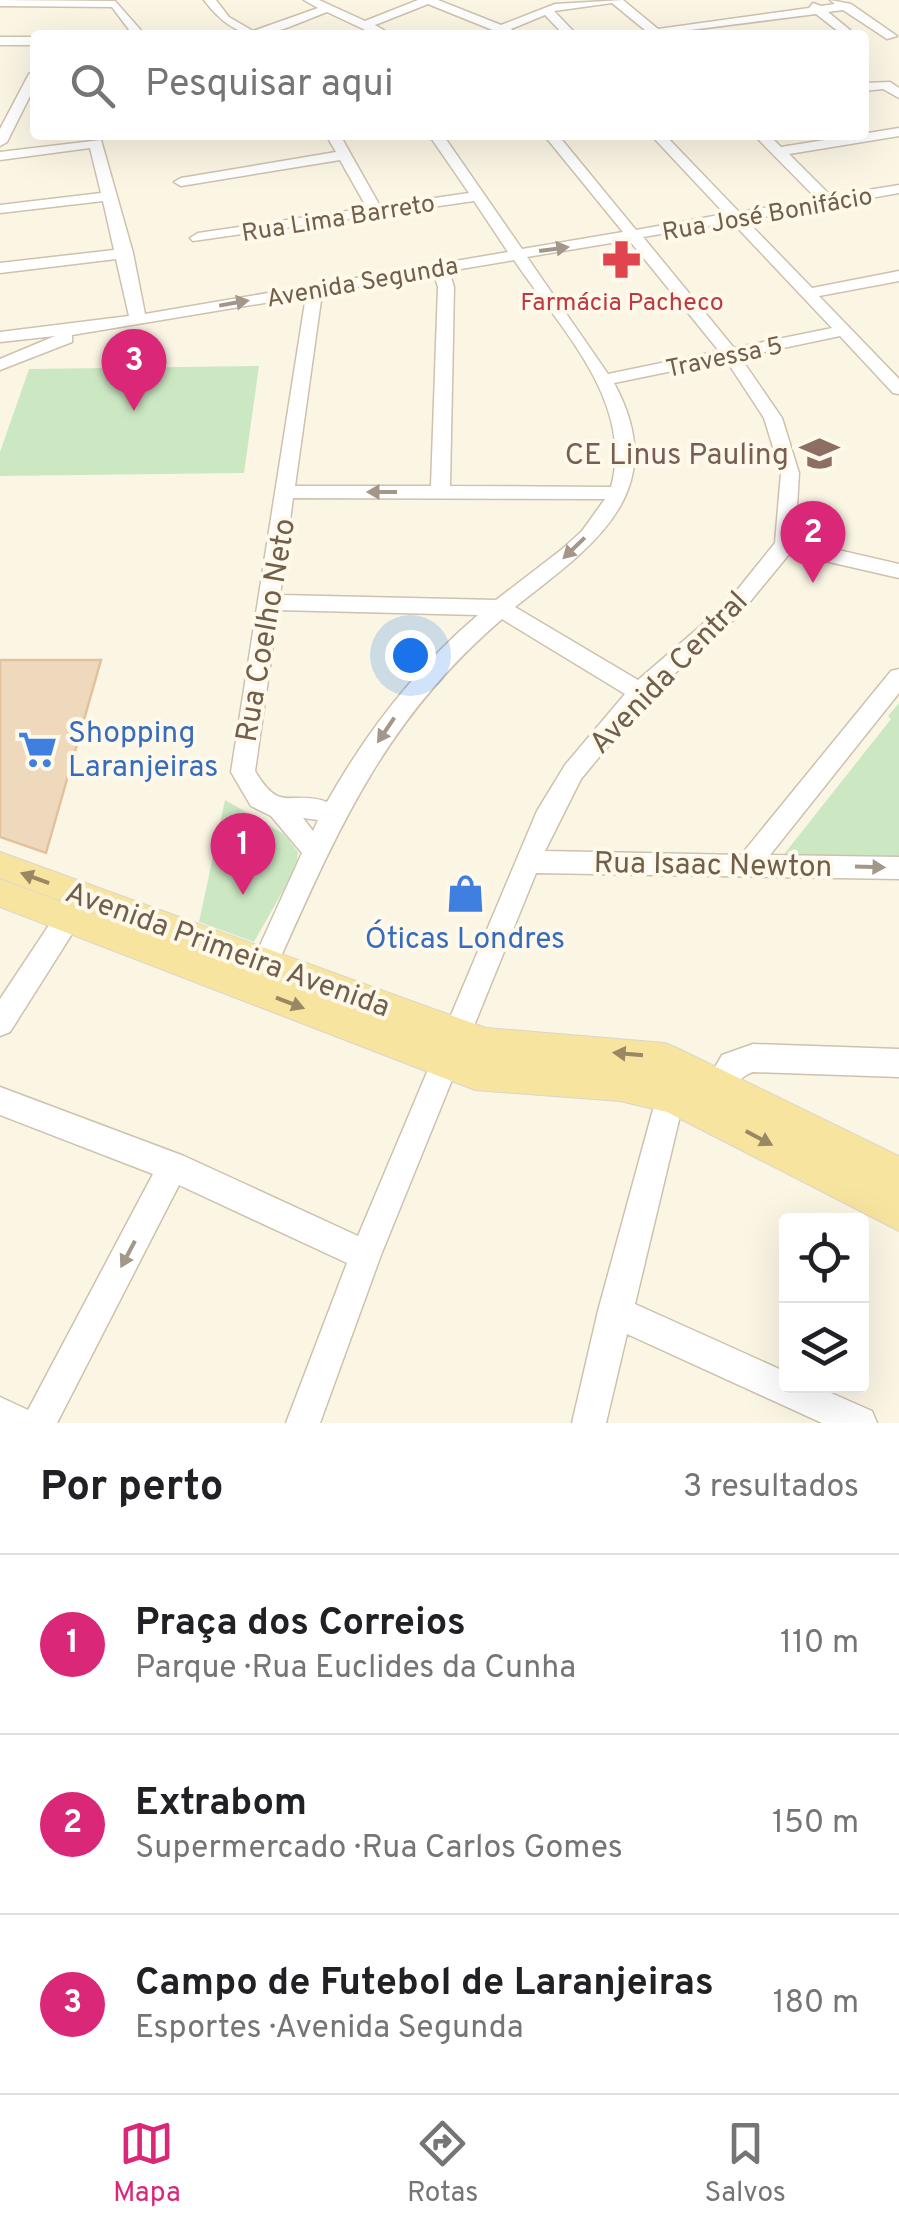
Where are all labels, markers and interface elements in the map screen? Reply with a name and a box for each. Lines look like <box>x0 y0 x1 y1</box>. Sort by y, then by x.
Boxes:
search box <box>30 30 869 140</box>
icon: search <box>65 58 120 113</box>
text: Pesquisar aqui <box>145 61 394 110</box>
street label: Rua José Bonifácio <box>660 182 875 250</box>
street label: Rua Lima Barreto <box>240 189 437 251</box>
pharmacy icon: Farmácia Pacheco <box>601 239 643 281</box>
one-way arrow <box>539 241 571 257</box>
street label: Avenida Segunda <box>264 251 461 317</box>
place label: Farmácia Pacheco <box>520 288 724 320</box>
one-way arrow <box>219 295 250 310</box>
pin: 3 <box>102 328 166 411</box>
street label: Travessa 5 <box>663 331 786 387</box>
school or university icon: CE Linus Pauling <box>798 433 840 475</box>
place label: CE Linus Pauling <box>565 438 789 475</box>
one-way arrow <box>365 484 397 500</box>
pin: 2 <box>780 500 846 583</box>
street label: Rua Coelho Neto <box>230 516 305 745</box>
one-way arrow <box>562 536 586 559</box>
street label: Avenida Central <box>583 585 757 763</box>
your location <box>385 630 436 681</box>
place label: Shopping Laranjeiras <box>68 716 218 787</box>
one-way arrow <box>377 717 396 744</box>
supermarket icon: Shopping Laranjeiras <box>17 728 59 770</box>
pin: 1 <box>210 812 276 895</box>
street label: Rua Isaac Newton <box>593 846 833 887</box>
one-way arrow <box>854 859 886 875</box>
one-way arrow <box>20 870 50 885</box>
shop icon: Óticas Londres <box>444 873 486 915</box>
street label: Avenida Primeira Avenida <box>60 875 395 1027</box>
place label: Óticas Londres <box>365 919 565 959</box>
one-way arrow <box>275 996 305 1011</box>
one-way arrow <box>611 1046 643 1062</box>
one-way arrow <box>744 1129 773 1146</box>
map controls <box>779 1213 869 1393</box>
button: locate <box>779 1213 869 1303</box>
one-way arrow <box>120 1239 137 1268</box>
button: layers <box>779 1303 869 1393</box>
text: Por perto <box>40 1462 224 1515</box>
text: 3 resultados <box>683 1468 859 1508</box>
text: Praça dos Correios <box>135 1600 466 1649</box>
text: 1 <box>66 1624 79 1664</box>
text: 110 m <box>780 1624 859 1664</box>
text: Parque · Rua Euclides da Cunha <box>135 1649 576 1689</box>
text: Extrabom <box>135 1780 307 1829</box>
text: 2 <box>63 1804 82 1844</box>
text: 150 m <box>772 1804 859 1844</box>
text: Supermercado · Rua Carlos Gomes <box>135 1829 623 1869</box>
text: Campo de Futebol de Laranjeiras <box>135 1960 714 2009</box>
text: 3 <box>63 1984 82 2024</box>
text: 180 m <box>773 1984 859 2024</box>
text: Esportes · Avenida Segunda <box>135 2009 524 2049</box>
tab: Mapa <box>113 2116 181 2212</box>
tab: Rotas <box>407 2116 478 2212</box>
tab: Salvos <box>704 2116 786 2212</box>

